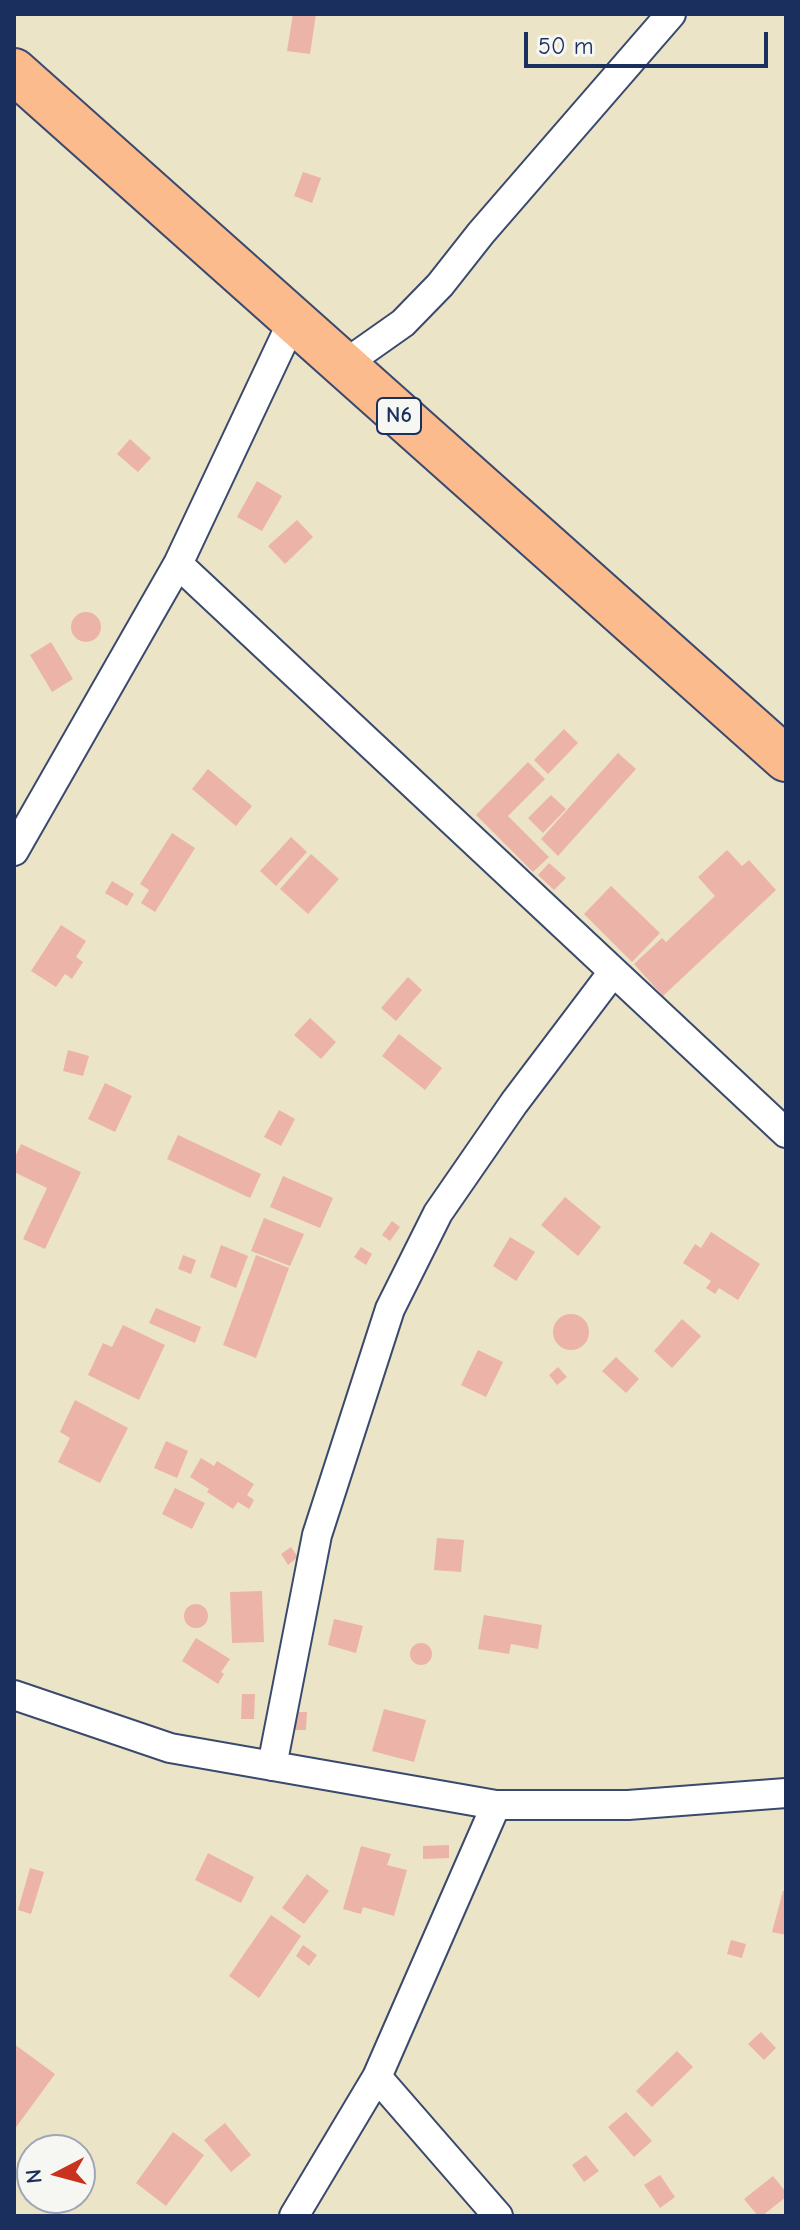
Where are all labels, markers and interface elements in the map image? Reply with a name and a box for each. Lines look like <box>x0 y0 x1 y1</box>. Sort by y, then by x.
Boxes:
scale bar <box>528 16 772 66</box>
text: 50 m <box>538 32 594 60</box>
road number: N6 <box>377 398 421 434</box>
north arrow <box>16 2134 96 2214</box>
text: N <box>20 2168 48 2185</box>

